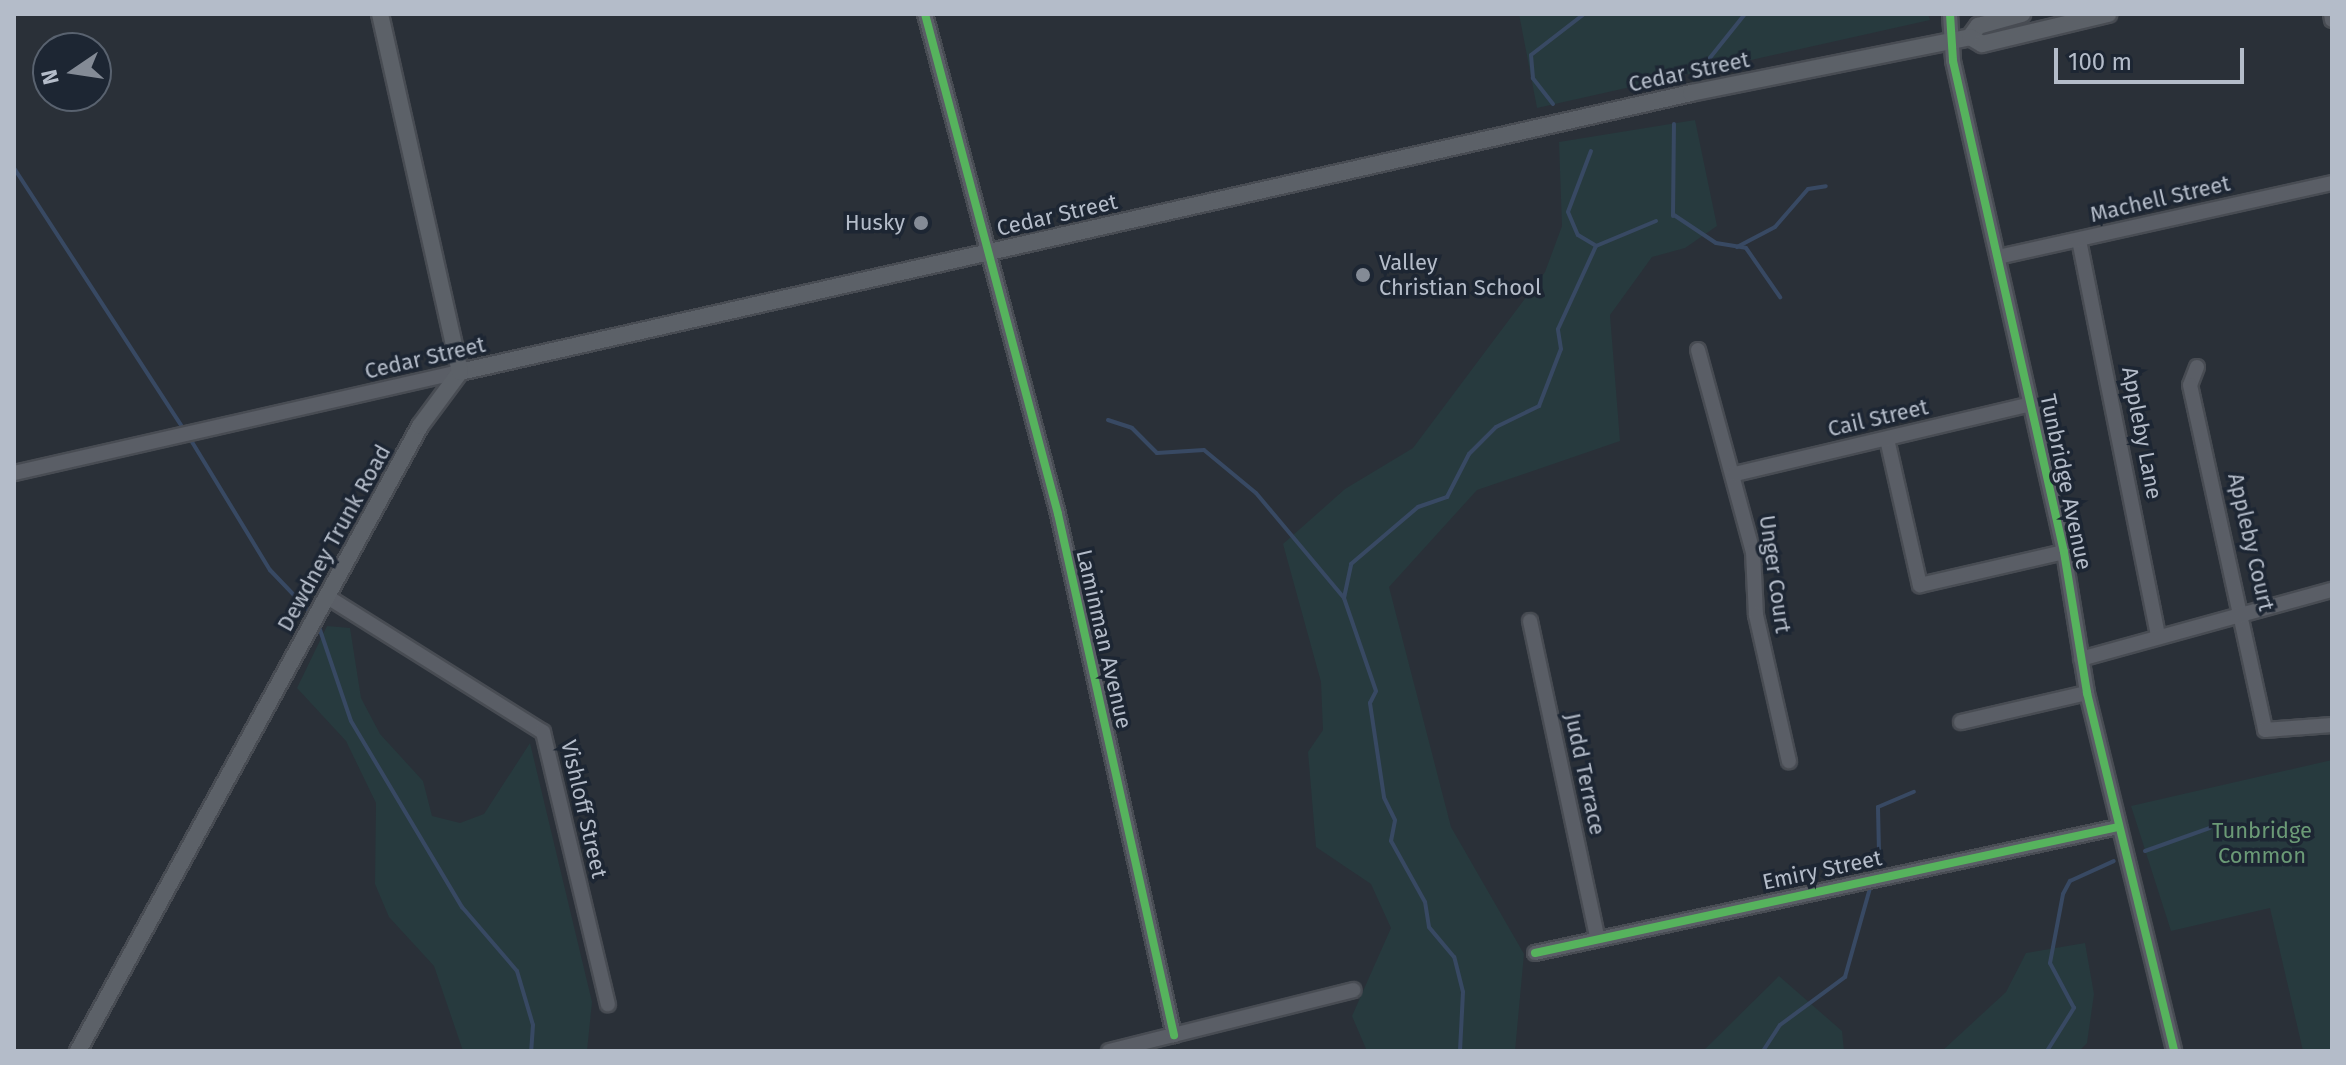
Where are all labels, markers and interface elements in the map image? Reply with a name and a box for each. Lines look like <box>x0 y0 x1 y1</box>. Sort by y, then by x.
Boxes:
north arrow <box>32 32 112 112</box>
scale bar <box>2058 32 2248 82</box>
street label: Cedar Street <box>1626 46 1752 98</box>
text: 100 m <box>2068 48 2132 76</box>
text: N <box>35 67 65 87</box>
street label: Machell Street <box>2087 170 2233 228</box>
street label: Cedar Street <box>994 188 1120 242</box>
place label: Husky <box>845 210 905 236</box>
marker: Husky <box>912 214 930 232</box>
place label: Valley Christian School <box>1379 249 1541 300</box>
marker: Valley Christian School <box>1354 266 1372 284</box>
street label: Cedar Street <box>362 331 488 385</box>
street label: Appleby Lane <box>2116 365 2168 501</box>
street label: Tunbridge Avenue <box>2034 392 2098 572</box>
street label: Cail Street <box>1825 394 1931 442</box>
street label: Dewdney Trunk Road <box>272 440 396 636</box>
street label: Appleby Court <box>2222 470 2280 614</box>
street label: Unger Court <box>1754 513 1796 635</box>
street label: Laminman Avenue <box>1071 547 1137 731</box>
street label: Judd Terrace <box>1559 711 1611 837</box>
street label: Vishloff Street <box>555 737 613 881</box>
park label: Tunbridge Common <box>2212 817 2312 868</box>
street label: Emiry Street <box>1760 844 1884 896</box>

